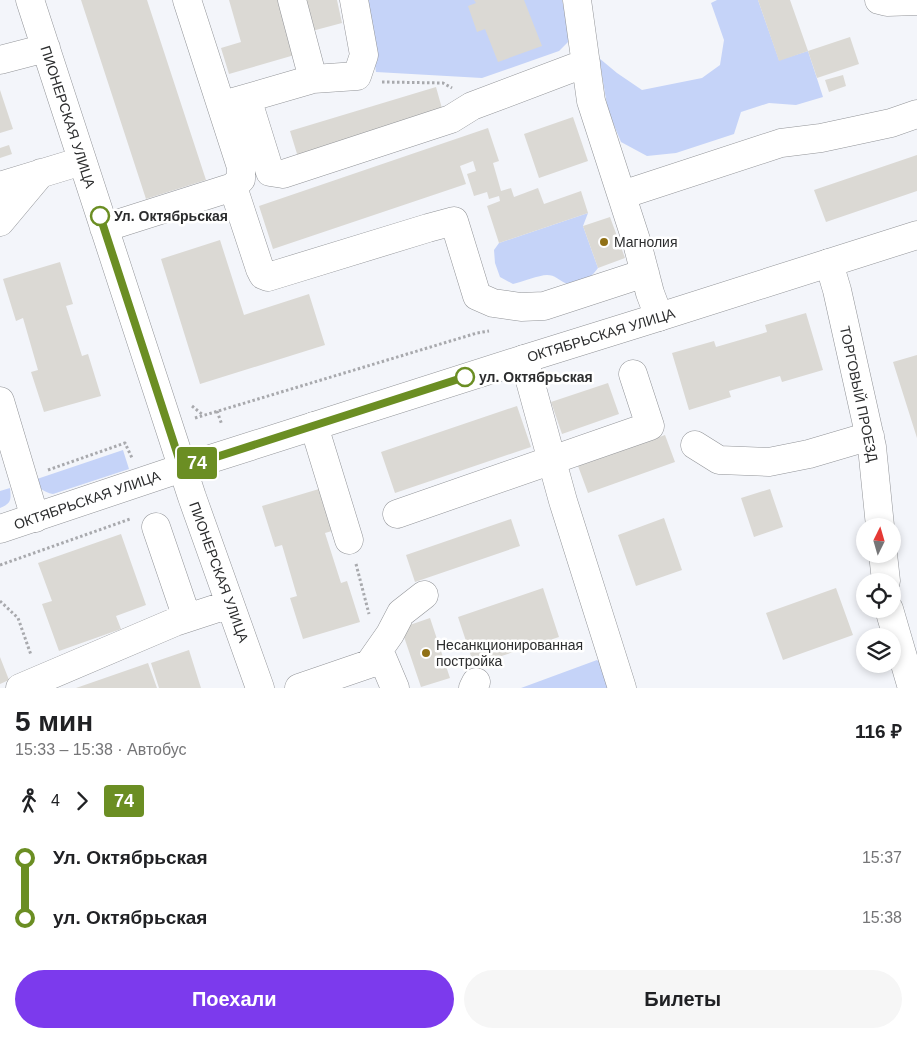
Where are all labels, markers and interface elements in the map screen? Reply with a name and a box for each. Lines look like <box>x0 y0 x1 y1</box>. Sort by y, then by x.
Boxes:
street label: ПИОНЕРСКАЯ УЛИЦА <box>37 44 99 191</box>
marker: Ул. Октябрьская <box>90 206 110 226</box>
place label: Ул. Октябрьская <box>114 208 228 224</box>
place label: Магнолия <box>614 234 678 250</box>
marker: Магнолия <box>598 236 610 248</box>
street label: ОКТЯБРЬСКАЯ УЛИЦА <box>525 305 678 365</box>
street label: ТОРГОВЫЙ ПРОЕЗД <box>837 324 882 464</box>
marker: ул. Октябрьская <box>455 367 475 387</box>
place label: ул. Октябрьская <box>479 369 593 385</box>
line badge: 74 <box>174 447 220 479</box>
text: 74 <box>187 453 207 473</box>
street label: ОКТЯБРЬСКАЯ УЛИЦА <box>12 467 163 533</box>
street label: ПИОНЕРСКАЯ УЛИЦА <box>186 499 252 645</box>
north arrow <box>856 518 901 562</box>
map controls <box>856 518 901 673</box>
button: locate <box>856 573 901 618</box>
button: layers <box>856 628 901 673</box>
place label: Несанкционированная постройка <box>436 637 583 669</box>
marker: Несанкционированная постройка <box>420 647 432 659</box>
text: 5 мин <box>15 706 93 737</box>
text: 116 ₽ <box>855 721 902 742</box>
text: 15:33 – 15:38 · Автобус <box>15 741 187 758</box>
icon: walk <box>15 787 43 815</box>
icon: forward <box>68 787 96 815</box>
text: 74 <box>114 791 134 811</box>
text: 4 <box>51 792 60 809</box>
text: Ул. Октябрьская <box>53 847 208 868</box>
text: 15:37 <box>862 849 902 866</box>
text: ул. Октябрьская <box>53 907 207 928</box>
text: 15:38 <box>862 909 902 926</box>
button: Поехали <box>15 970 454 1028</box>
button: Билеты <box>464 970 902 1028</box>

